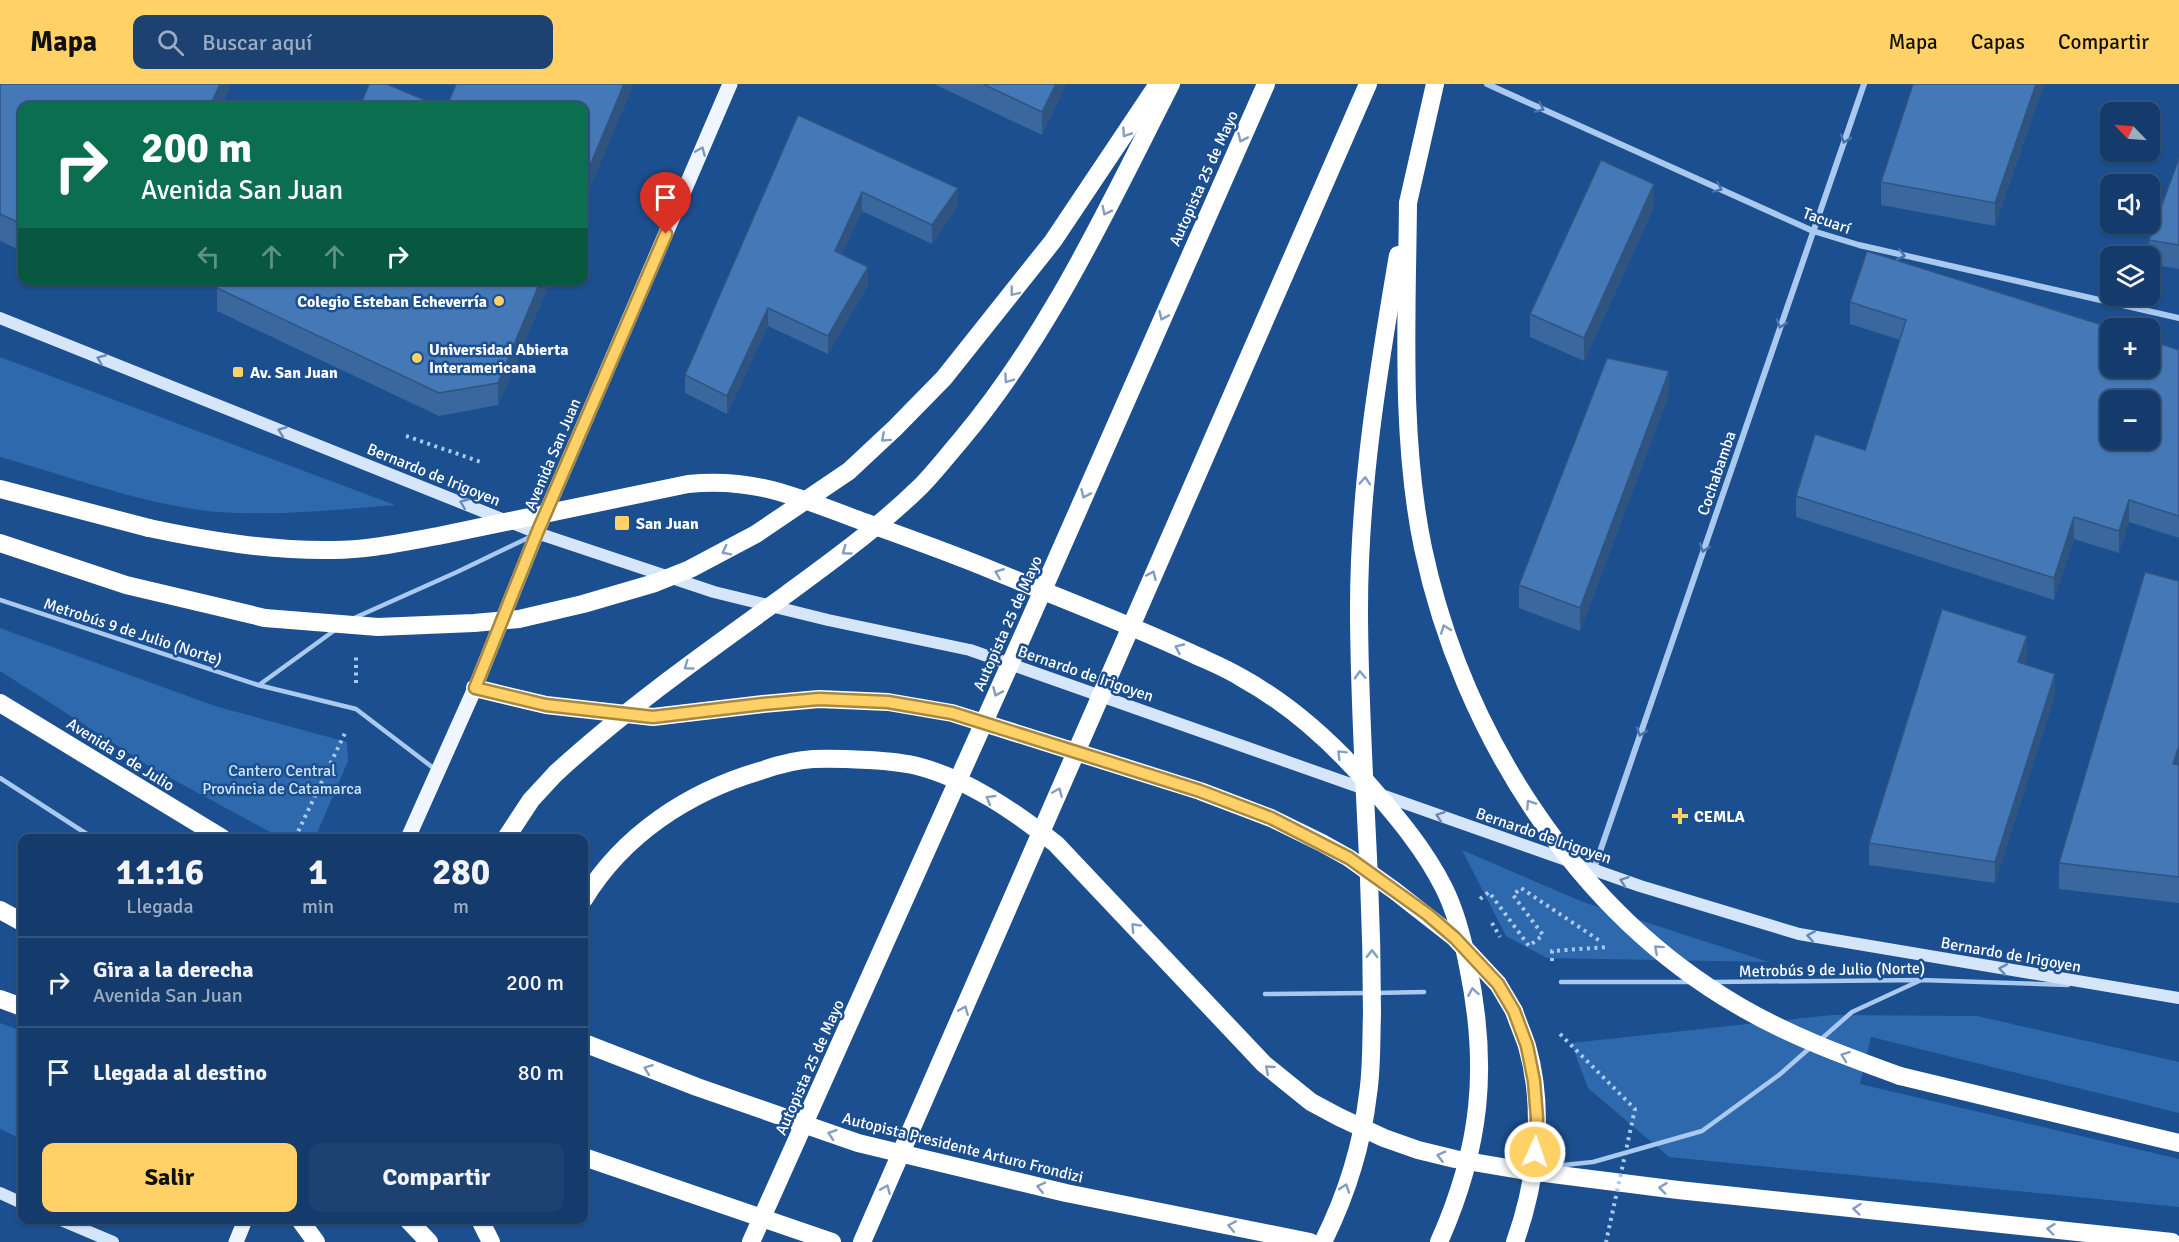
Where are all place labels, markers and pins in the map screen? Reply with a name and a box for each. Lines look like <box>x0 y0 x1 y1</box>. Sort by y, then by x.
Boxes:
pin <box>640 172 691 234</box>
place label: Colegio Esteban Echeverría <box>297 292 487 312</box>
marker: Colegio Esteban Echeverría <box>492 294 506 308</box>
place label: Universidad Abierta Interamericana <box>429 340 568 378</box>
marker: Universidad Abierta Interamericana <box>410 351 424 365</box>
place label: Av. San Juan <box>250 363 338 383</box>
marker: Av. San Juan <box>231 365 245 379</box>
marker: San Juan <box>613 514 631 532</box>
place label: San Juan <box>636 514 699 534</box>
marker: CEMLA <box>1671 807 1689 825</box>
place label: CEMLA <box>1694 807 1746 827</box>

